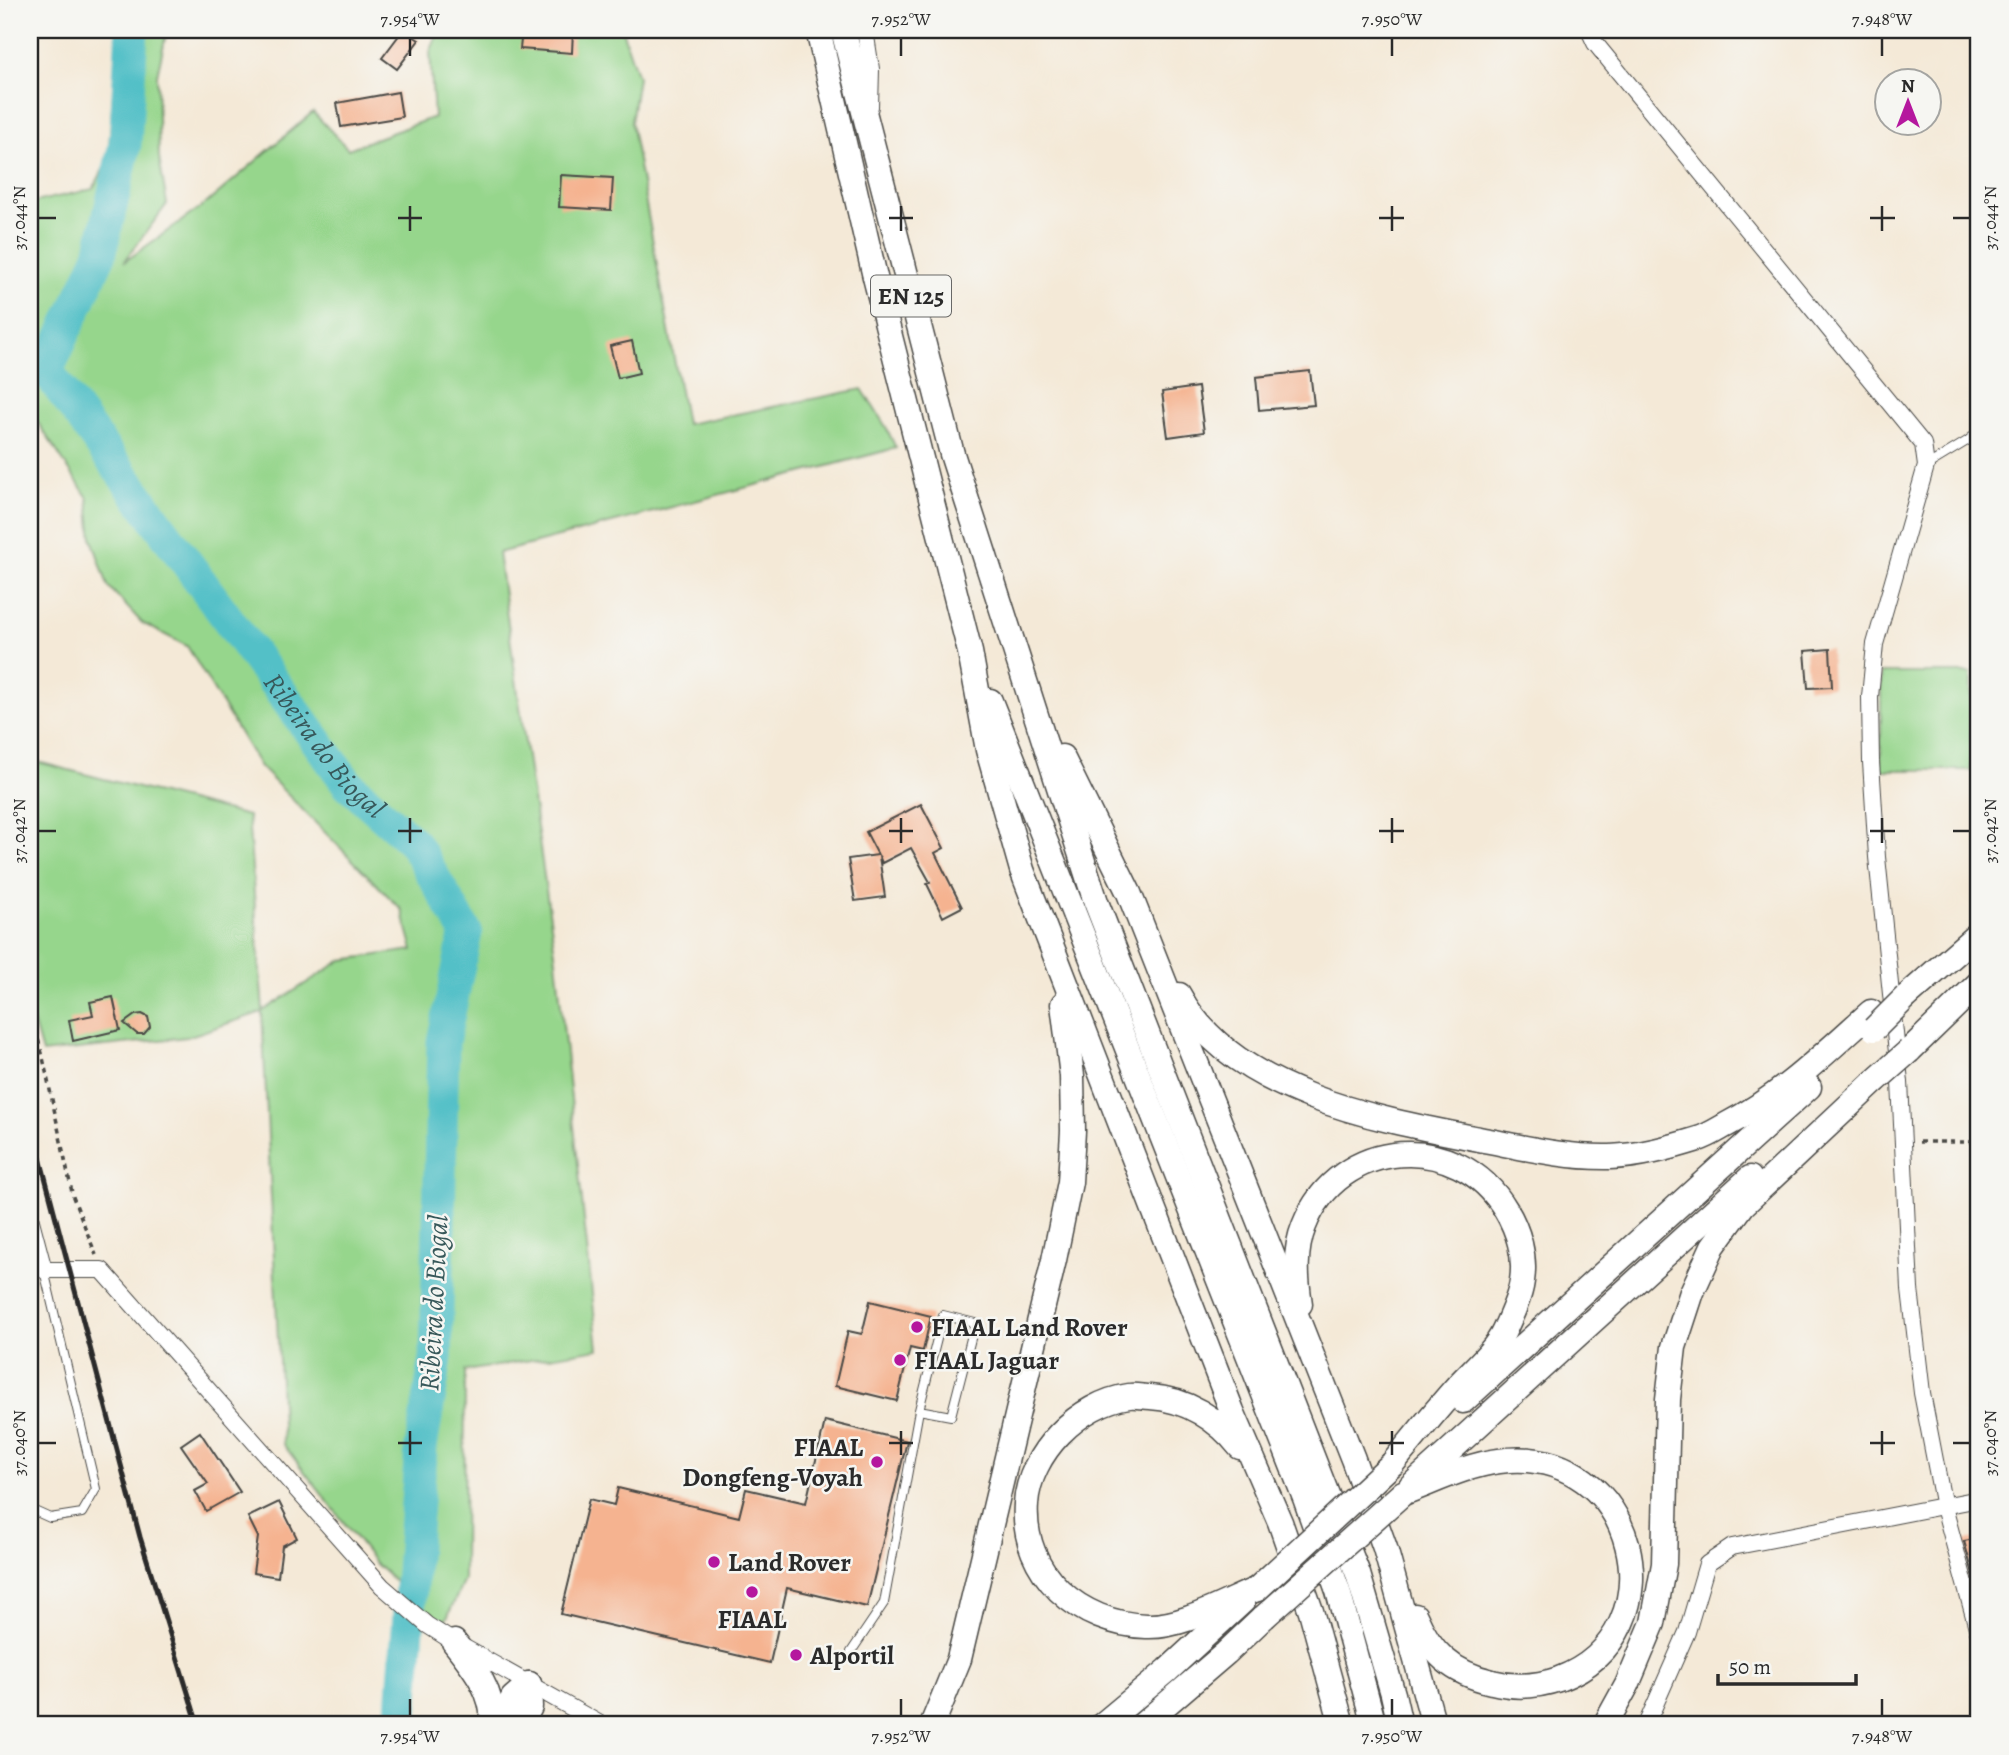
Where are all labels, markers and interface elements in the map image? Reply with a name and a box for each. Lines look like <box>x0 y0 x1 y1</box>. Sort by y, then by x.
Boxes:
text: 7.954°W <box>380 7 440 31</box>
text: 7.952°W <box>871 7 931 31</box>
text: 7.950°W <box>1362 7 1423 31</box>
text: 7.948°W <box>1852 7 1912 31</box>
north arrow <box>1872 66 1942 136</box>
text: N <box>1901 73 1915 99</box>
text: 37.044°N <box>7 186 31 250</box>
text: 37.044°N <box>1978 186 2002 250</box>
road number: EN 125 <box>871 276 951 316</box>
water label: Ribeira do Biogal <box>254 665 393 827</box>
text: 37.042°N <box>7 798 31 864</box>
text: 37.042°N <box>1978 798 2002 864</box>
water label: Ribeira do Biogal <box>410 1214 458 1392</box>
place label: FIAAL Land Rover <box>931 1310 1128 1345</box>
marker: FIAAL Land Rover <box>909 1319 925 1335</box>
place label: FIAAL Jaguar <box>914 1343 1059 1378</box>
marker: FIAAL Jaguar <box>892 1352 908 1368</box>
text: 37.040°N <box>7 1410 31 1476</box>
text: 37.040°N <box>1978 1410 2002 1476</box>
place label: FIAAL Dongfeng-Voyah <box>682 1430 863 1495</box>
marker: FIAAL Dongfeng-Voyah <box>869 1454 885 1470</box>
place label: Land Rover <box>728 1545 851 1580</box>
marker: Land Rover <box>706 1554 722 1570</box>
marker: FIAAL <box>744 1584 760 1600</box>
place label: FIAAL <box>717 1602 787 1637</box>
place label: Alportil <box>809 1638 894 1673</box>
scale bar <box>1718 1643 1857 1687</box>
marker: Alportil <box>788 1647 804 1663</box>
text: 50 m <box>1729 1653 1771 1681</box>
text: 7.954°W <box>380 1724 440 1748</box>
text: 7.952°W <box>871 1724 931 1748</box>
text: 7.950°W <box>1362 1724 1423 1748</box>
text: 7.948°W <box>1852 1724 1912 1748</box>

